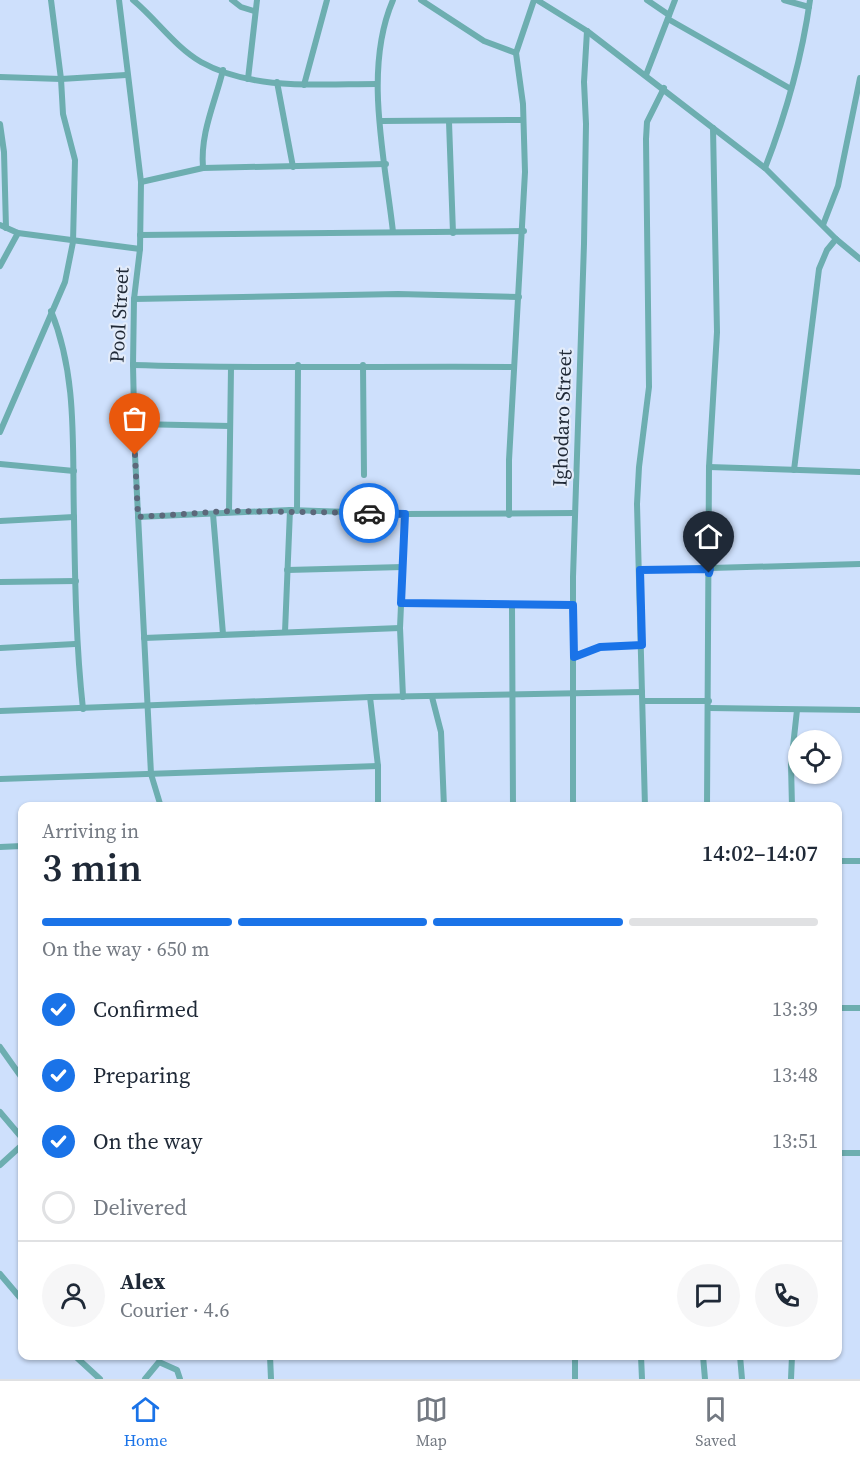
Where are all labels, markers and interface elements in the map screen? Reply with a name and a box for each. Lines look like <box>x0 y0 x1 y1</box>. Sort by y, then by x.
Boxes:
street label: Pool Street <box>103 266 136 363</box>
street label: Ighodaro Street <box>546 349 578 487</box>
pin <box>109 393 160 455</box>
icon: bag <box>118 402 151 435</box>
courier <box>339 483 399 543</box>
icon: car <box>353 497 386 530</box>
pin <box>683 511 734 573</box>
icon: home <box>692 520 725 553</box>
map controls <box>788 730 842 784</box>
button: locate <box>788 730 842 784</box>
text: Arriving in <box>42 817 139 845</box>
text: 14:02–14:07 <box>702 838 818 868</box>
text: 3 min <box>42 841 142 894</box>
text: On the way · 650 m <box>42 935 209 963</box>
icon: check <box>42 993 75 1026</box>
text: Confirmed <box>93 994 198 1024</box>
text: 13:39 <box>772 995 818 1023</box>
icon: check <box>42 1059 75 1092</box>
text: Preparing <box>93 1060 190 1090</box>
text: 13:48 <box>772 1061 818 1089</box>
icon: check <box>42 1125 75 1158</box>
text: On the way <box>93 1126 202 1156</box>
text: 13:51 <box>772 1127 818 1155</box>
text: Delivered <box>93 1192 187 1222</box>
button: person <box>42 1264 105 1327</box>
button: chat <box>677 1264 740 1327</box>
button: phone <box>755 1264 818 1327</box>
text: Alex <box>120 1266 165 1296</box>
text: Courier · 4.6 <box>120 1296 229 1324</box>
tab: Home <box>124 1393 167 1451</box>
tab: Map <box>415 1393 448 1451</box>
tab: Saved <box>695 1393 736 1451</box>

